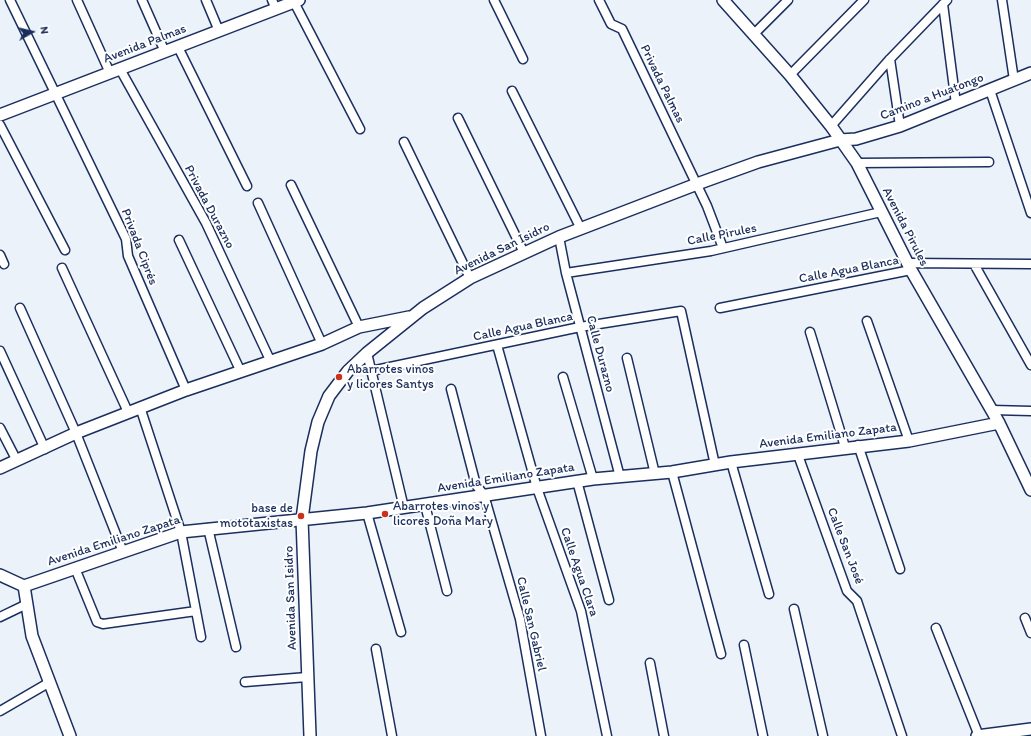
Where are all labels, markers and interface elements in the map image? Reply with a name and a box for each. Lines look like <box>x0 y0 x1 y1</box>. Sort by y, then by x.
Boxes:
north arrow <box>12 12 52 52</box>
street label: Avenida Palmas <box>101 21 189 67</box>
text: N <box>37 26 51 35</box>
street label: Privada Palmas <box>636 42 688 126</box>
street label: Camino a Huatongo <box>878 70 986 124</box>
street label: Privada Durazno <box>180 163 238 251</box>
street label: Avenida Pirules <box>878 185 932 269</box>
street label: Privada Ciprés <box>117 207 161 287</box>
street label: Avenida San Isidro <box>452 219 552 279</box>
street label: Calle Pirules <box>686 221 758 249</box>
street label: Calle Agua Blanca <box>798 253 900 287</box>
street label: Calle Agua Blanca <box>472 309 574 345</box>
street label: Calle Durazno <box>582 314 618 394</box>
place label: Abarrotes vinos y licores Santys <box>347 362 434 393</box>
marker: Abarrotes vinos y licores Santys <box>334 372 344 382</box>
street label: Avenida Emiliano Zapata <box>758 420 898 452</box>
street label: Avenida Emiliano Zapata <box>436 459 576 497</box>
place label: Abarrotes vinos y licores Doña Mary <box>393 499 493 530</box>
place label: base de mototaxistas <box>220 501 293 532</box>
street label: Calle San José <box>823 506 867 586</box>
marker: Abarrotes vinos y licores Doña Mary <box>380 509 390 519</box>
marker: base de mototaxistas <box>296 511 306 521</box>
street label: Avenida Emiliano Zapata <box>46 512 182 570</box>
street label: Calle Agua Clara <box>556 525 602 619</box>
street label: Avenida San Isidro <box>281 546 301 650</box>
street label: Calle San Gabriel <box>513 575 549 673</box>

